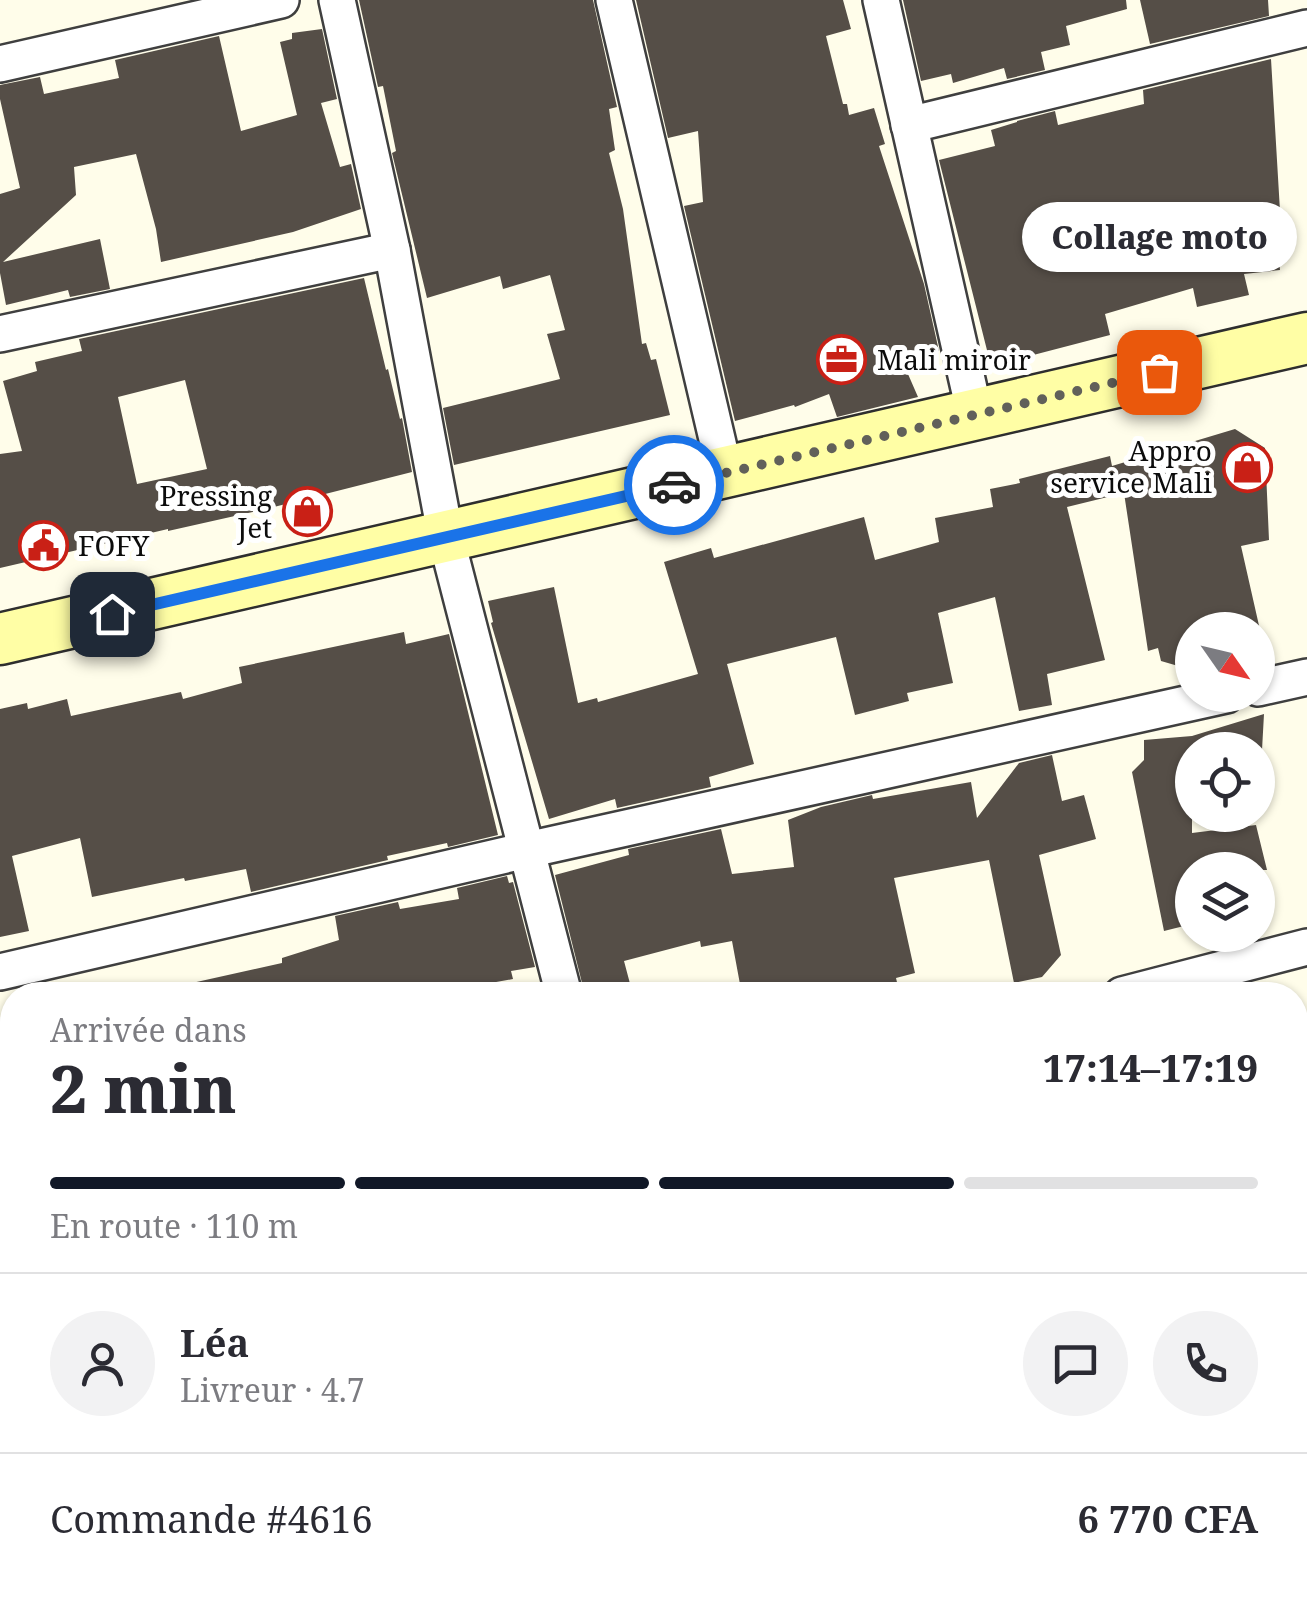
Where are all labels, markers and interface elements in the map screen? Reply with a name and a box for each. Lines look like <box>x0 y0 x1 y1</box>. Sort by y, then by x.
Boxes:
callout: Collage moto <box>1022 202 1296 272</box>
text: Collage moto <box>1051 215 1268 258</box>
pin <box>1117 330 1202 415</box>
office icon: Mali miroir <box>816 334 868 386</box>
place label: Mali miroir <box>877 340 1031 378</box>
icon: bag <box>1132 345 1187 400</box>
place label: Appro service Mali <box>1050 431 1212 501</box>
courier <box>624 435 724 535</box>
shop icon: Appro service Mali <box>1221 441 1273 493</box>
icon: car <box>647 458 702 513</box>
place label: Pressing Jet <box>160 476 272 546</box>
shop icon: Pressing Jet <box>281 486 333 538</box>
public building icon: FOFY <box>17 520 69 572</box>
place label: FOFY <box>78 526 150 564</box>
pin <box>70 572 155 657</box>
icon: home <box>85 587 140 642</box>
north arrow <box>1175 612 1275 712</box>
map controls <box>1175 612 1275 952</box>
button: locate <box>1175 732 1275 832</box>
button: layers <box>1175 852 1275 952</box>
text: Arrivée dans <box>50 1008 247 1051</box>
text: 17:14–17:19 <box>1043 1041 1258 1093</box>
text: 2 min <box>50 1044 237 1132</box>
text: En route · 110 m <box>50 1204 298 1247</box>
button: person <box>50 1311 155 1416</box>
button: chat <box>1023 1311 1128 1416</box>
button: phone <box>1153 1311 1258 1416</box>
text: Léa <box>180 1316 249 1368</box>
text: Livreur · 4.7 <box>180 1368 365 1411</box>
text: Commande #4616 <box>50 1492 373 1544</box>
text: 6 770 CFA <box>1077 1492 1258 1544</box>

